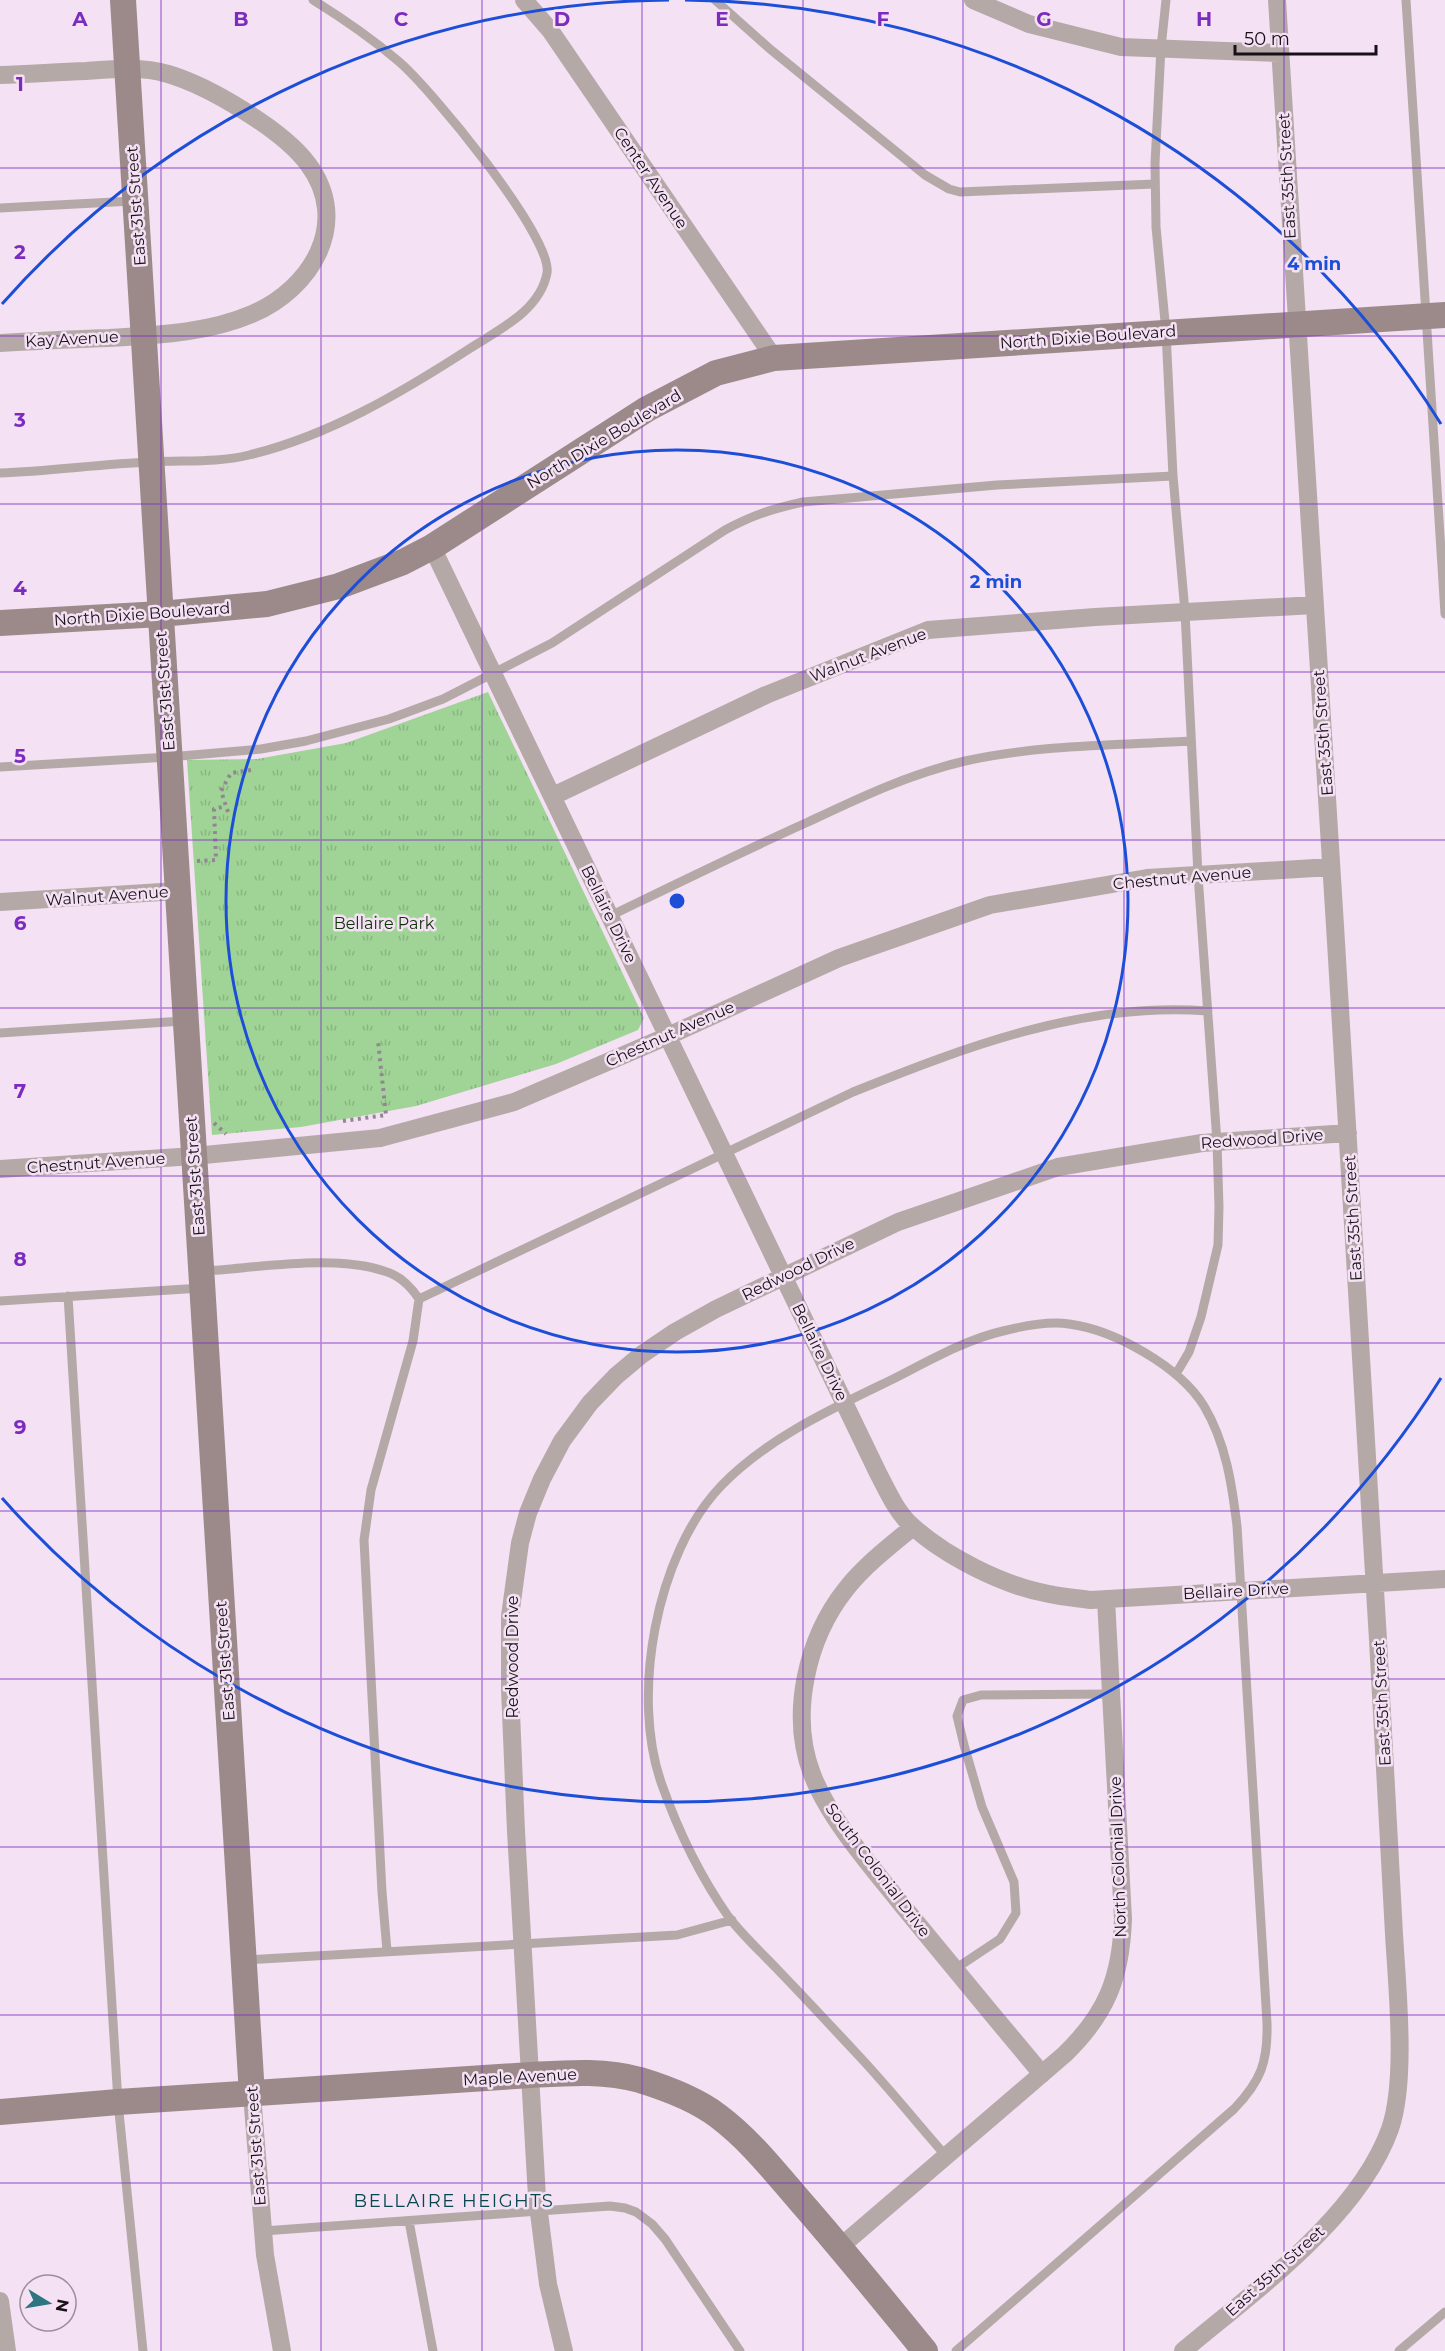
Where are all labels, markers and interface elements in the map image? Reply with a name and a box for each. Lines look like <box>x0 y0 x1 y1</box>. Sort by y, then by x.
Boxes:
text: A <box>71 7 88 31</box>
text: B <box>233 7 249 31</box>
text: C <box>394 7 409 31</box>
text: D <box>554 7 570 31</box>
text: E <box>715 7 729 31</box>
text: F <box>877 7 890 31</box>
text: G <box>1036 7 1052 31</box>
text: H <box>1196 7 1212 31</box>
scale bar <box>1235 18 1376 56</box>
text: 50 m <box>1244 28 1290 50</box>
text: 1 <box>16 72 24 96</box>
street label: East 35th Street <box>1274 112 1300 240</box>
street label: Center Avenue <box>610 124 692 232</box>
street label: East 31st Street <box>122 145 150 267</box>
text: 2 <box>14 240 26 264</box>
text: 4 min <box>1287 253 1341 275</box>
street label: North Dixie Boulevard <box>999 321 1177 353</box>
street label: Kay Avenue <box>25 327 119 351</box>
street label: North Dixie Boulevard <box>523 385 685 493</box>
text: 3 <box>13 408 26 432</box>
text: 2 min <box>970 571 1022 593</box>
text: 4 <box>13 576 27 600</box>
street label: North Dixie Boulevard <box>53 598 231 630</box>
street label: Walnut Avenue <box>807 624 929 686</box>
street label: East 31st Street <box>151 630 179 752</box>
street label: East 35th Street <box>1309 669 1337 797</box>
text: 5 <box>14 744 26 768</box>
street label: Bellaire Drive <box>577 862 641 966</box>
street label: Chestnut Avenue <box>1112 862 1252 894</box>
street label: Walnut Avenue <box>45 882 169 910</box>
centre of rings <box>667 891 687 911</box>
text: 6 <box>14 911 27 935</box>
park label: Bellaire Park <box>334 914 435 933</box>
street label: Chestnut Avenue <box>603 997 737 1071</box>
text: 7 <box>14 1079 26 1103</box>
street label: East 31st Street <box>181 1115 209 1237</box>
street label: Redwood Drive <box>1200 1125 1324 1153</box>
street label: Chestnut Avenue <box>26 1149 166 1177</box>
street label: East 35th Street <box>1340 1154 1366 1282</box>
street label: Redwood Drive <box>739 1234 857 1304</box>
text: 8 <box>13 1247 27 1271</box>
street label: Bellaire Drive <box>788 1300 852 1404</box>
text: 9 <box>14 1415 26 1439</box>
street label: Bellaire Drive <box>1183 1579 1289 1603</box>
street label: Redwood Drive <box>503 1596 522 1718</box>
street label: East 31st Street <box>211 1600 239 1722</box>
street label: East 35th Street <box>1369 1639 1395 1767</box>
street label: North Colonial Drive <box>1106 1776 1130 1938</box>
street label: South Colonial Drive <box>822 1799 934 1941</box>
street label: Maple Avenue <box>463 2065 577 2089</box>
street label: East 31st Street <box>242 2085 270 2207</box>
district label: BELLAIRE HEIGHTS <box>354 2190 554 2212</box>
street label: East 35th Street <box>1222 2221 1329 2320</box>
north arrow <box>18 2273 78 2333</box>
text: N <box>52 2298 73 2314</box>

